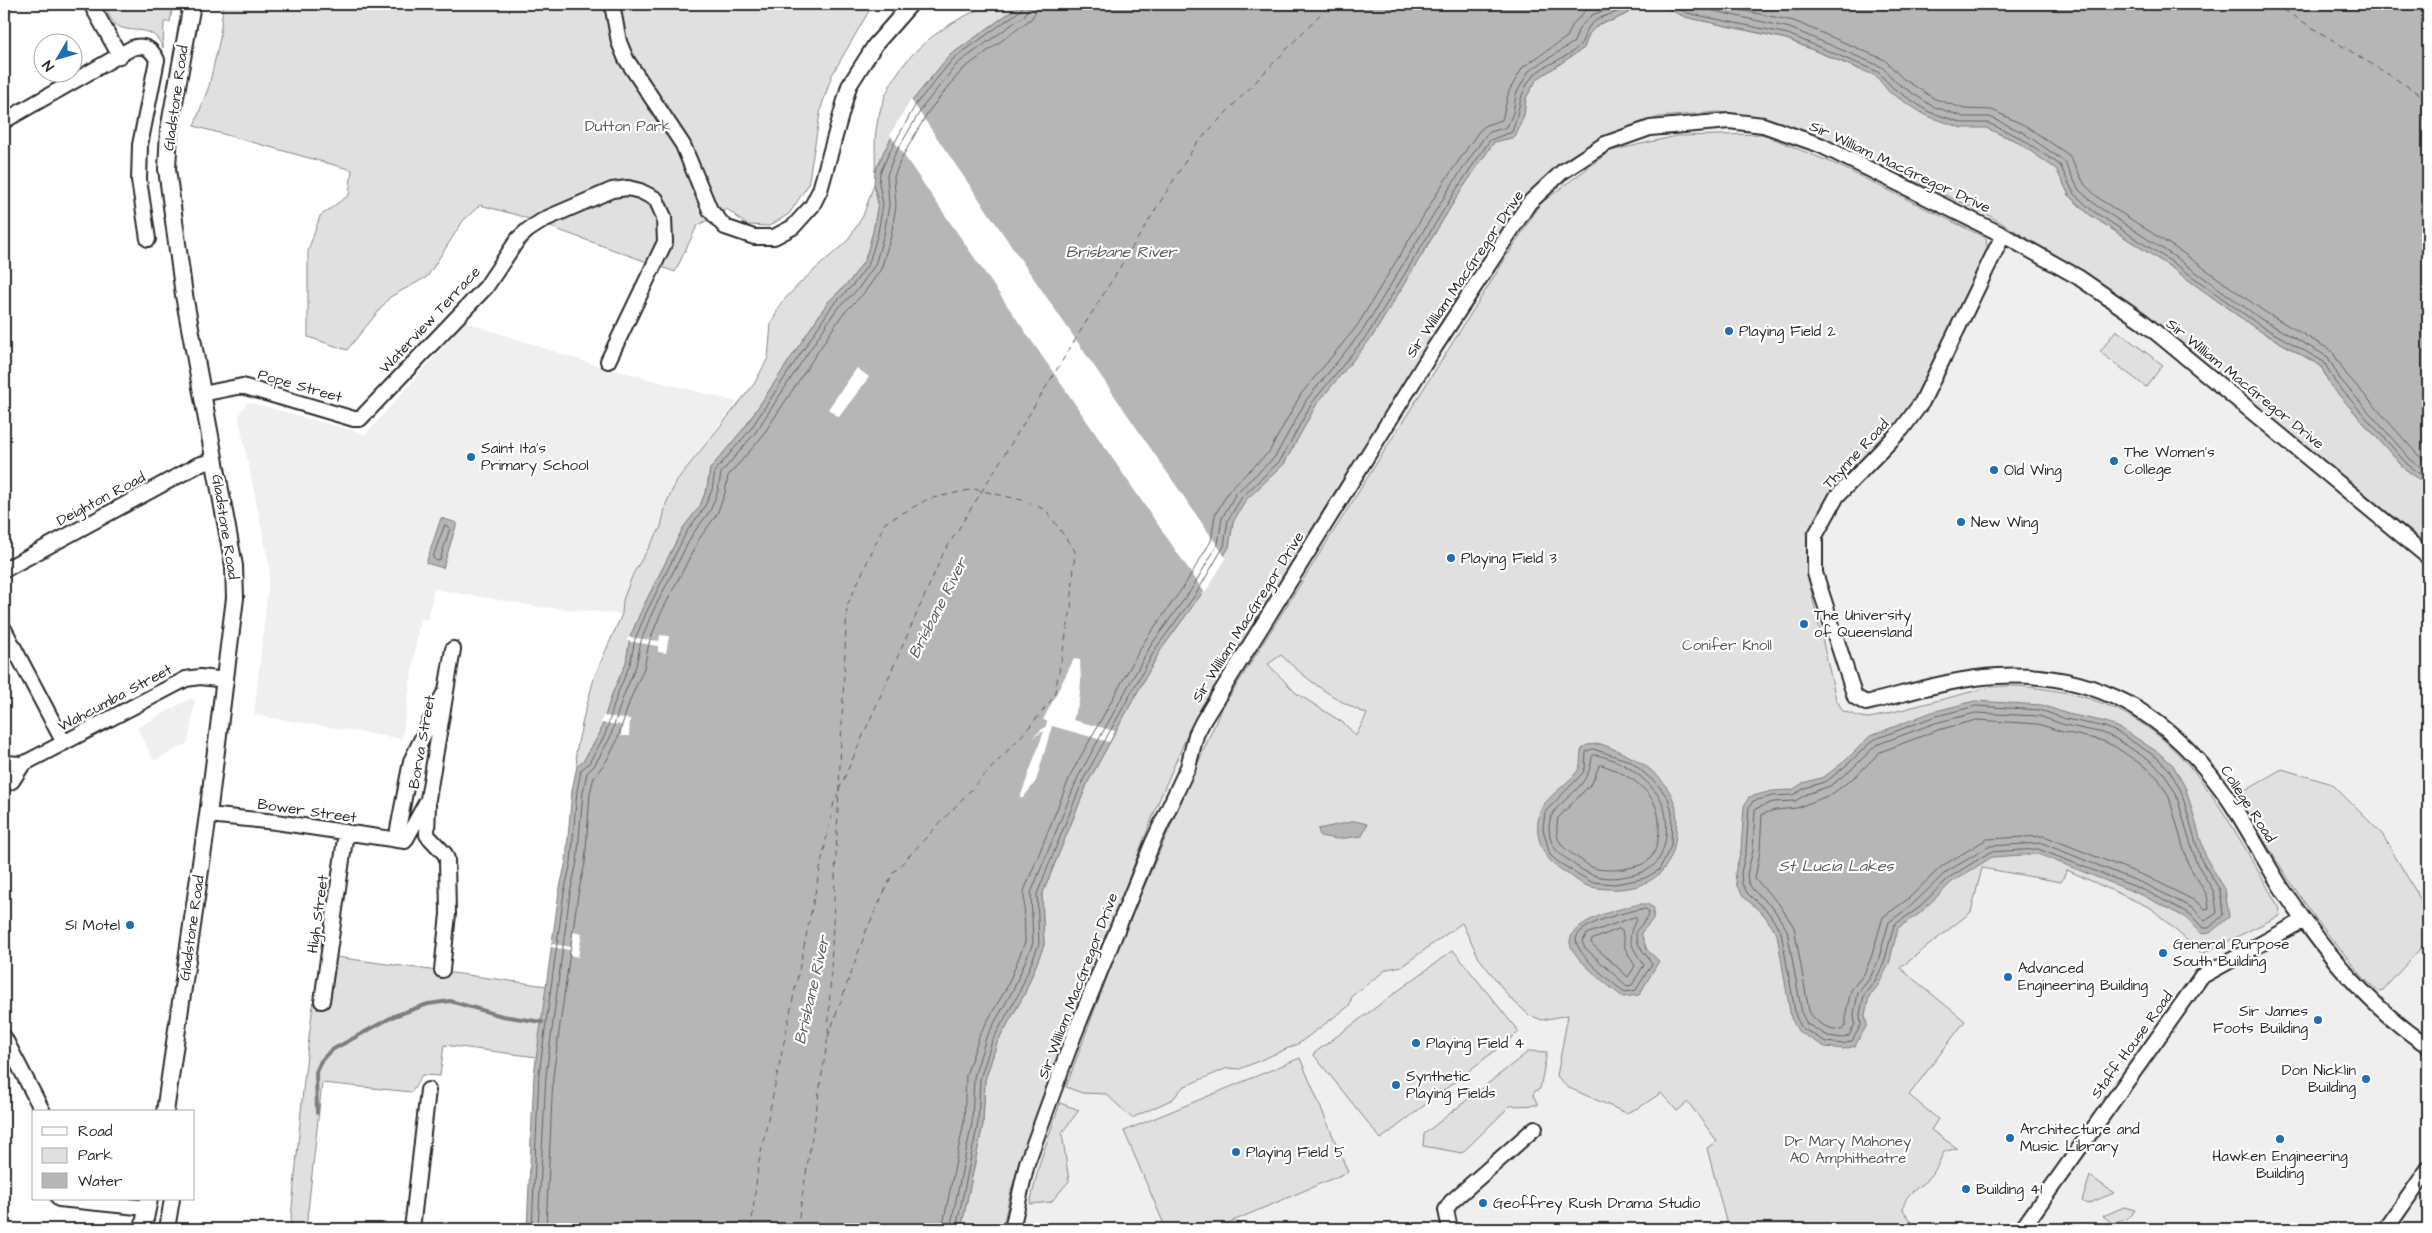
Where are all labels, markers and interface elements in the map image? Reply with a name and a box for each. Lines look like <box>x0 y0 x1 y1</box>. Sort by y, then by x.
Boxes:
north arrow <box>32 32 82 82</box>
street label: Gladstone Road <box>158 44 194 152</box>
text: N <box>38 56 59 75</box>
park label: Dutton Park <box>585 116 671 137</box>
street label: Sir William MacGregor Drive <box>1806 116 1994 219</box>
street label: Sir William MacGregor Drive <box>1401 186 1530 362</box>
water label: Brisbane River <box>1066 241 1178 263</box>
street label: Waterview Terrace <box>375 262 485 378</box>
street label: Sir William MacGregor Drive <box>2161 314 2328 455</box>
place label: Playing Field 2 <box>1739 321 1836 343</box>
marker: Playing Field 2 <box>1723 325 1735 337</box>
street label: Pope Street <box>255 364 345 408</box>
street label: Thynne Road <box>1818 414 1895 494</box>
place label: Saint Ita's Primary School <box>481 438 589 477</box>
place label: The Women's College <box>2124 442 2215 481</box>
marker: Saint Ita's Primary School <box>465 451 477 463</box>
marker: The Women's College <box>2108 455 2120 467</box>
place label: Old Wing <box>2004 460 2062 482</box>
marker: Old Wing <box>1988 464 2000 476</box>
street label: Deighton Road <box>53 467 150 532</box>
street label: Gladstone Road <box>206 473 244 581</box>
place label: New Wing <box>1971 512 2039 534</box>
marker: New Wing <box>1955 516 1967 528</box>
street label: Sir William MacGregor Drive <box>1187 528 1310 707</box>
place label: Playing Field 3 <box>1461 548 1557 570</box>
water label: Brisbane River <box>903 552 974 662</box>
marker: Playing Field 3 <box>1445 552 1457 564</box>
place label: The University of Queensland <box>1814 605 1912 643</box>
marker: The University of Queensland <box>1798 618 1810 630</box>
park label: Conifer Knoll <box>1682 635 1772 656</box>
street label: Wahcumba Street <box>54 659 176 737</box>
street label: Borva Street <box>403 693 441 791</box>
street label: College Road <box>2214 761 2281 848</box>
street label: Bower Street <box>256 794 358 828</box>
water label: St Lucia Lakes <box>1778 855 1895 877</box>
street label: Gladstone Road <box>174 874 210 982</box>
street label: High Street <box>302 874 335 955</box>
street label: Sir William MacGregor Drive <box>1033 890 1124 1082</box>
place label: S1 Motel <box>65 915 120 936</box>
marker: S1 Motel <box>124 919 136 931</box>
water label: Brisbane River <box>789 932 836 1046</box>
place label: General Purpose South Building <box>2173 934 2289 973</box>
marker: General Purpose South Building <box>2157 947 2169 959</box>
place label: Advanced Engineering Building <box>2018 958 2148 997</box>
marker: Advanced Engineering Building <box>2002 971 2014 983</box>
street label: Staff House Road <box>2086 987 2178 1103</box>
place label: Sir James Foots Building <box>2213 1001 2308 1040</box>
marker: Sir James Foots Building <box>2312 1014 2324 1026</box>
place label: Playing Field 4 <box>1426 1033 1524 1055</box>
marker: Playing Field 4 <box>1410 1037 1422 1049</box>
place label: Don Nicklin Building <box>2282 1060 2356 1099</box>
place label: Synthetic Playing Fields <box>1406 1066 1496 1105</box>
marker: Don Nicklin Building <box>2360 1073 2372 1085</box>
marker: Synthetic Playing Fields <box>1390 1079 1402 1091</box>
legend <box>32 1110 195 1200</box>
place label: Architecture and Music Library <box>2020 1119 2140 1158</box>
text: Road <box>78 1121 113 1142</box>
park label: Dr Mary Mahoney AO Amphitheatre <box>1785 1131 1911 1169</box>
marker: Architecture and Music Library <box>2004 1132 2016 1144</box>
marker: Hawken Engineering Building <box>2274 1133 2286 1145</box>
place label: Playing Field 5 <box>1246 1142 1345 1164</box>
text: Park <box>78 1145 113 1166</box>
marker: Playing Field 5 <box>1230 1146 1242 1158</box>
place label: Hawken Engineering Building <box>2212 1146 2348 1185</box>
text: Water <box>78 1171 122 1192</box>
place label: Building 41 <box>1976 1179 2042 1201</box>
marker: Building 41 <box>1960 1183 1972 1195</box>
place label: Geoffrey Rush Drama Studio <box>1493 1193 1701 1215</box>
marker: Geoffrey Rush Drama Studio <box>1477 1197 1489 1209</box>

